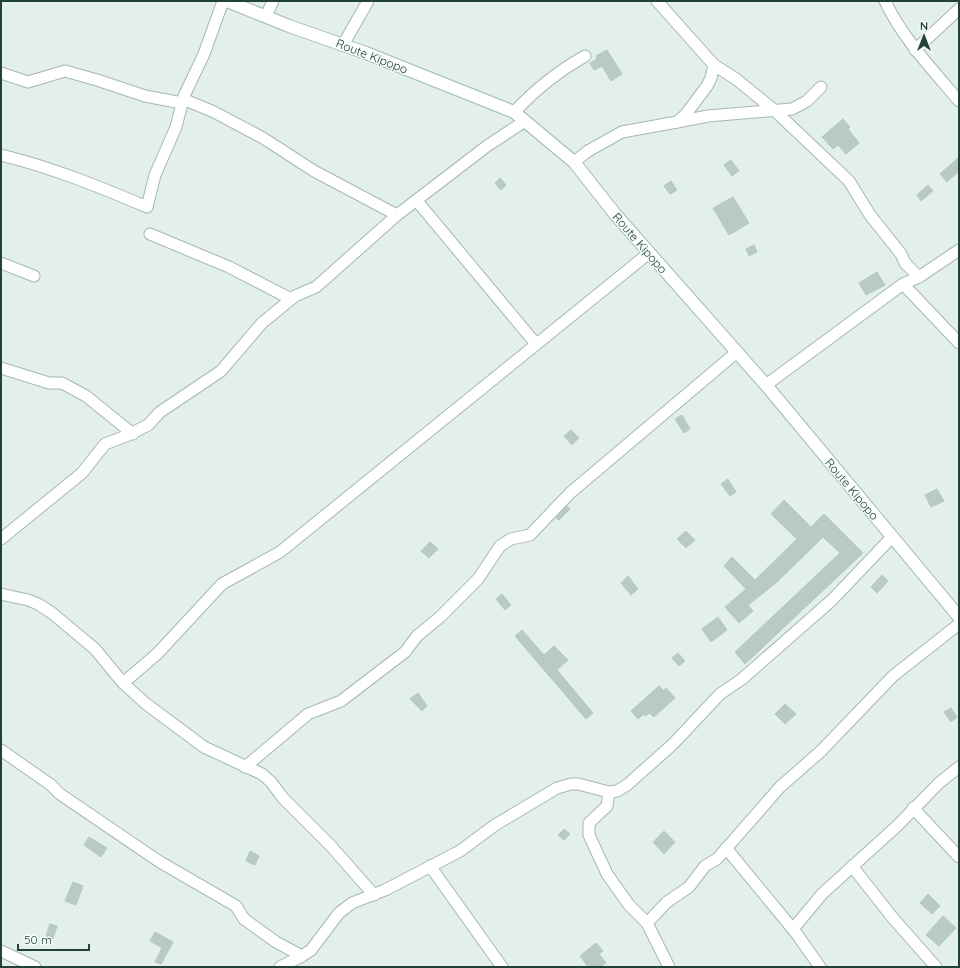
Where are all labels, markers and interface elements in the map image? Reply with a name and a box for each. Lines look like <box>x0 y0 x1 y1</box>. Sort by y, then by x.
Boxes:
north arrow <box>904 16 944 56</box>
text: N <box>920 19 928 33</box>
street label: Route Kipopo <box>334 35 410 77</box>
street label: Route Kipopo <box>609 209 671 277</box>
street label: Route Kipopo <box>822 455 882 523</box>
scale bar <box>18 926 89 952</box>
text: 50 m <box>24 932 52 947</box>

